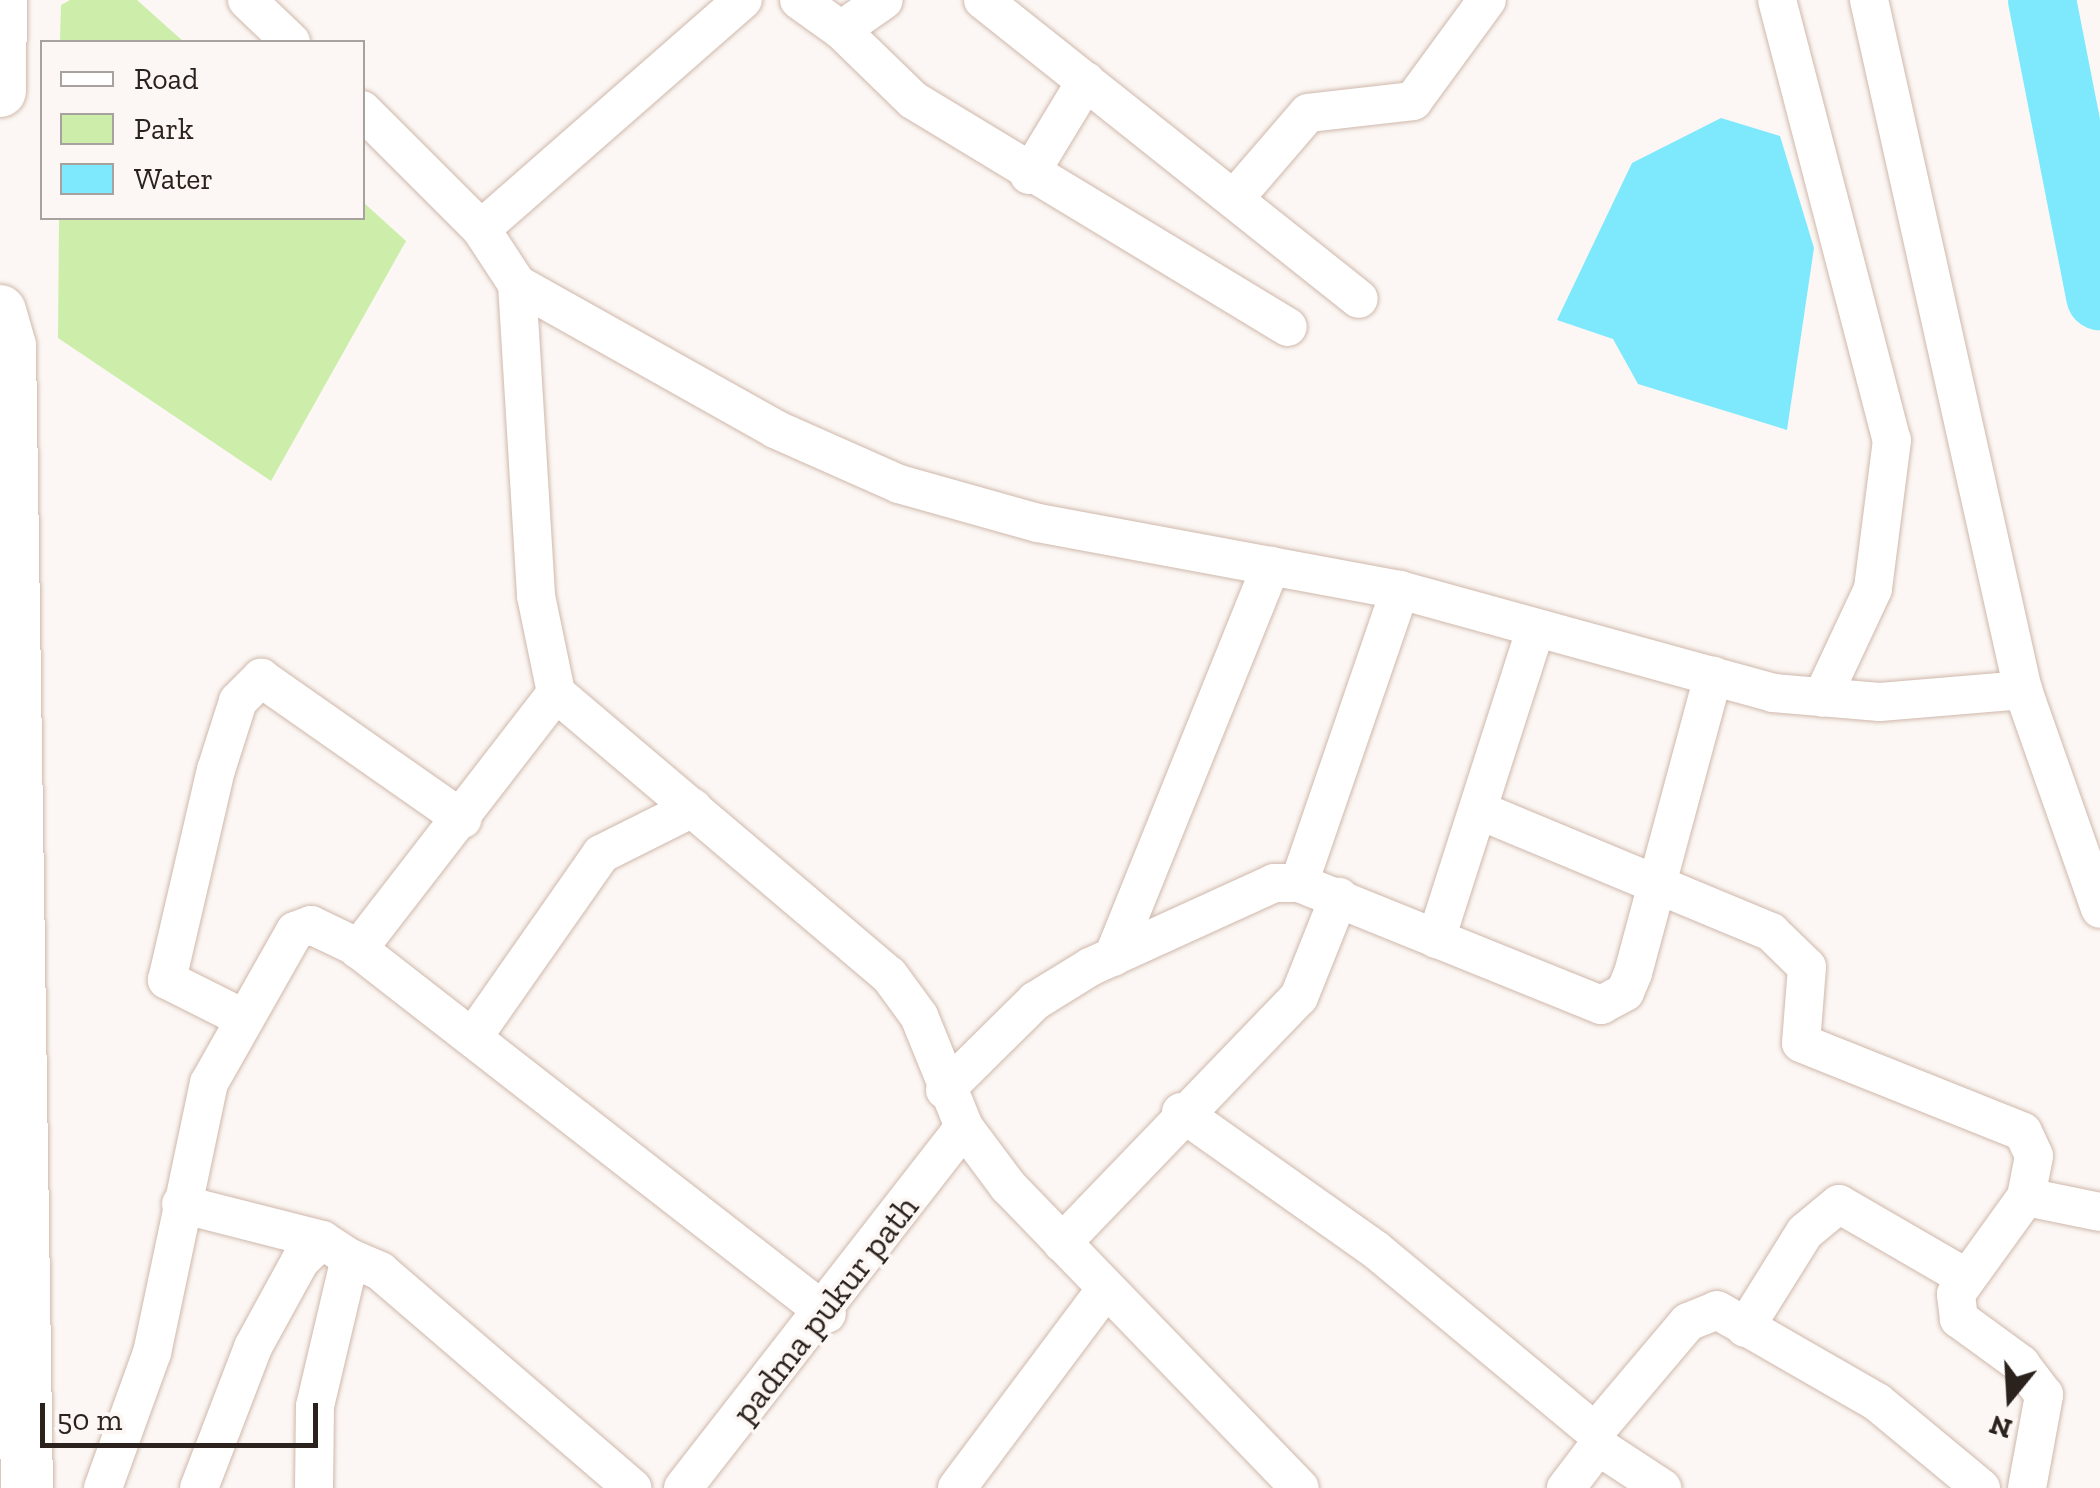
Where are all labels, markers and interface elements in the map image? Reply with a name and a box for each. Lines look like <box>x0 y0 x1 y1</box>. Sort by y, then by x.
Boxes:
legend <box>40 40 365 220</box>
text: Road <box>134 61 199 97</box>
text: Park <box>134 111 194 147</box>
text: Water <box>134 161 213 197</box>
street label: padma pukur path <box>723 1186 927 1432</box>
north arrow <box>1960 1348 2060 1448</box>
scale bar <box>45 1383 322 1445</box>
text: 50 m <box>57 1402 122 1438</box>
text: N <box>1985 1408 2016 1446</box>

